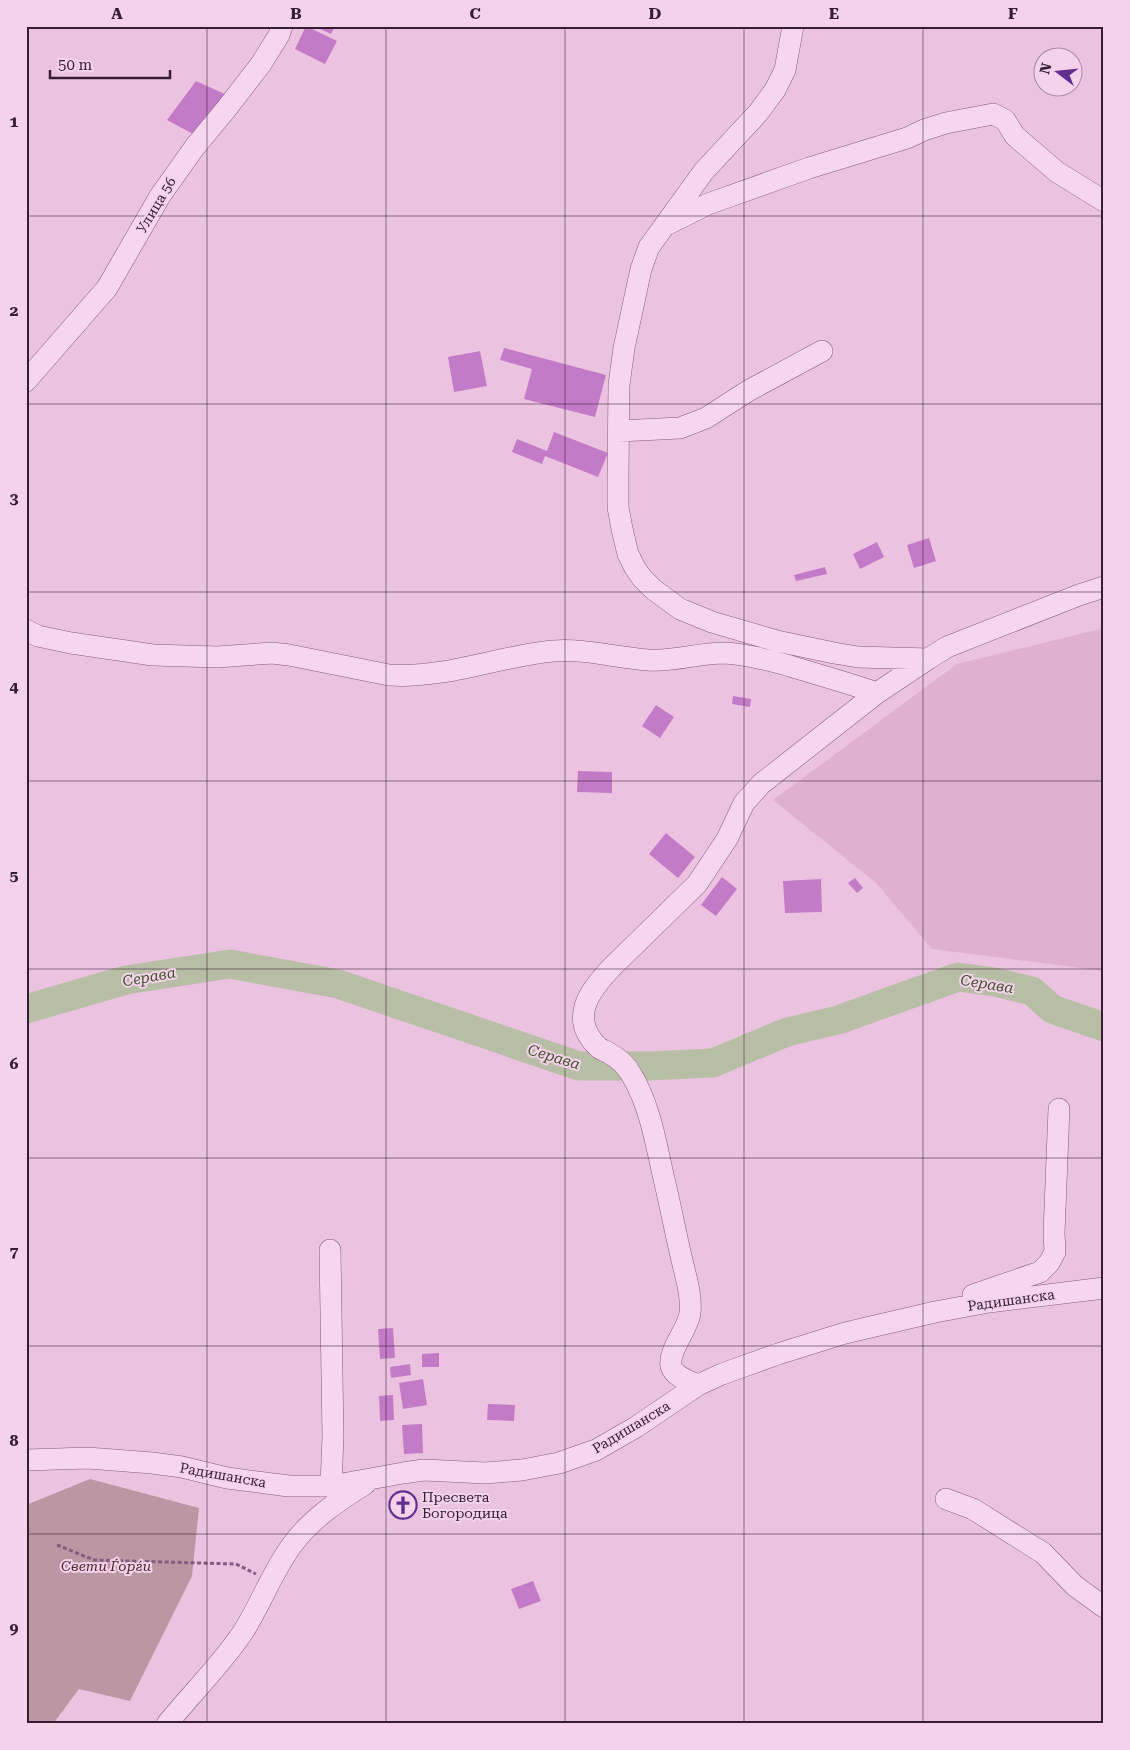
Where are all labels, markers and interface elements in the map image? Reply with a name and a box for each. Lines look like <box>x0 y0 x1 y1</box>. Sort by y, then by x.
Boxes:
text: A <box>111 4 123 23</box>
text: B <box>290 4 302 23</box>
text: C <box>469 4 481 23</box>
text: D <box>649 4 662 23</box>
text: E <box>829 4 839 23</box>
text: F <box>1008 4 1018 23</box>
scale bar <box>50 48 170 80</box>
north arrow <box>1032 48 1082 98</box>
text: 50 m <box>58 56 93 74</box>
text: N <box>1036 61 1055 76</box>
text: 1 <box>10 112 19 131</box>
street label: Улица 56 <box>133 174 179 236</box>
text: 2 <box>10 301 19 320</box>
text: 3 <box>10 489 19 508</box>
text: 4 <box>10 677 19 696</box>
text: 5 <box>10 866 19 885</box>
water label: Серава <box>121 963 177 991</box>
water label: Серава <box>959 971 1015 997</box>
water label: Серава <box>526 1041 582 1073</box>
text: 6 <box>10 1054 19 1073</box>
text: 7 <box>10 1242 19 1261</box>
street label: Радишанска <box>966 1286 1056 1314</box>
street label: Радишанска <box>589 1397 673 1456</box>
text: 8 <box>10 1431 19 1450</box>
street label: Радишанска <box>178 1460 268 1491</box>
place label: Пресвета Богородица <box>422 1489 508 1521</box>
church icon: Пресвета Богородица <box>388 1490 418 1520</box>
park label: Свети Ѓорѓи <box>61 1558 151 1574</box>
text: 9 <box>10 1619 19 1638</box>

